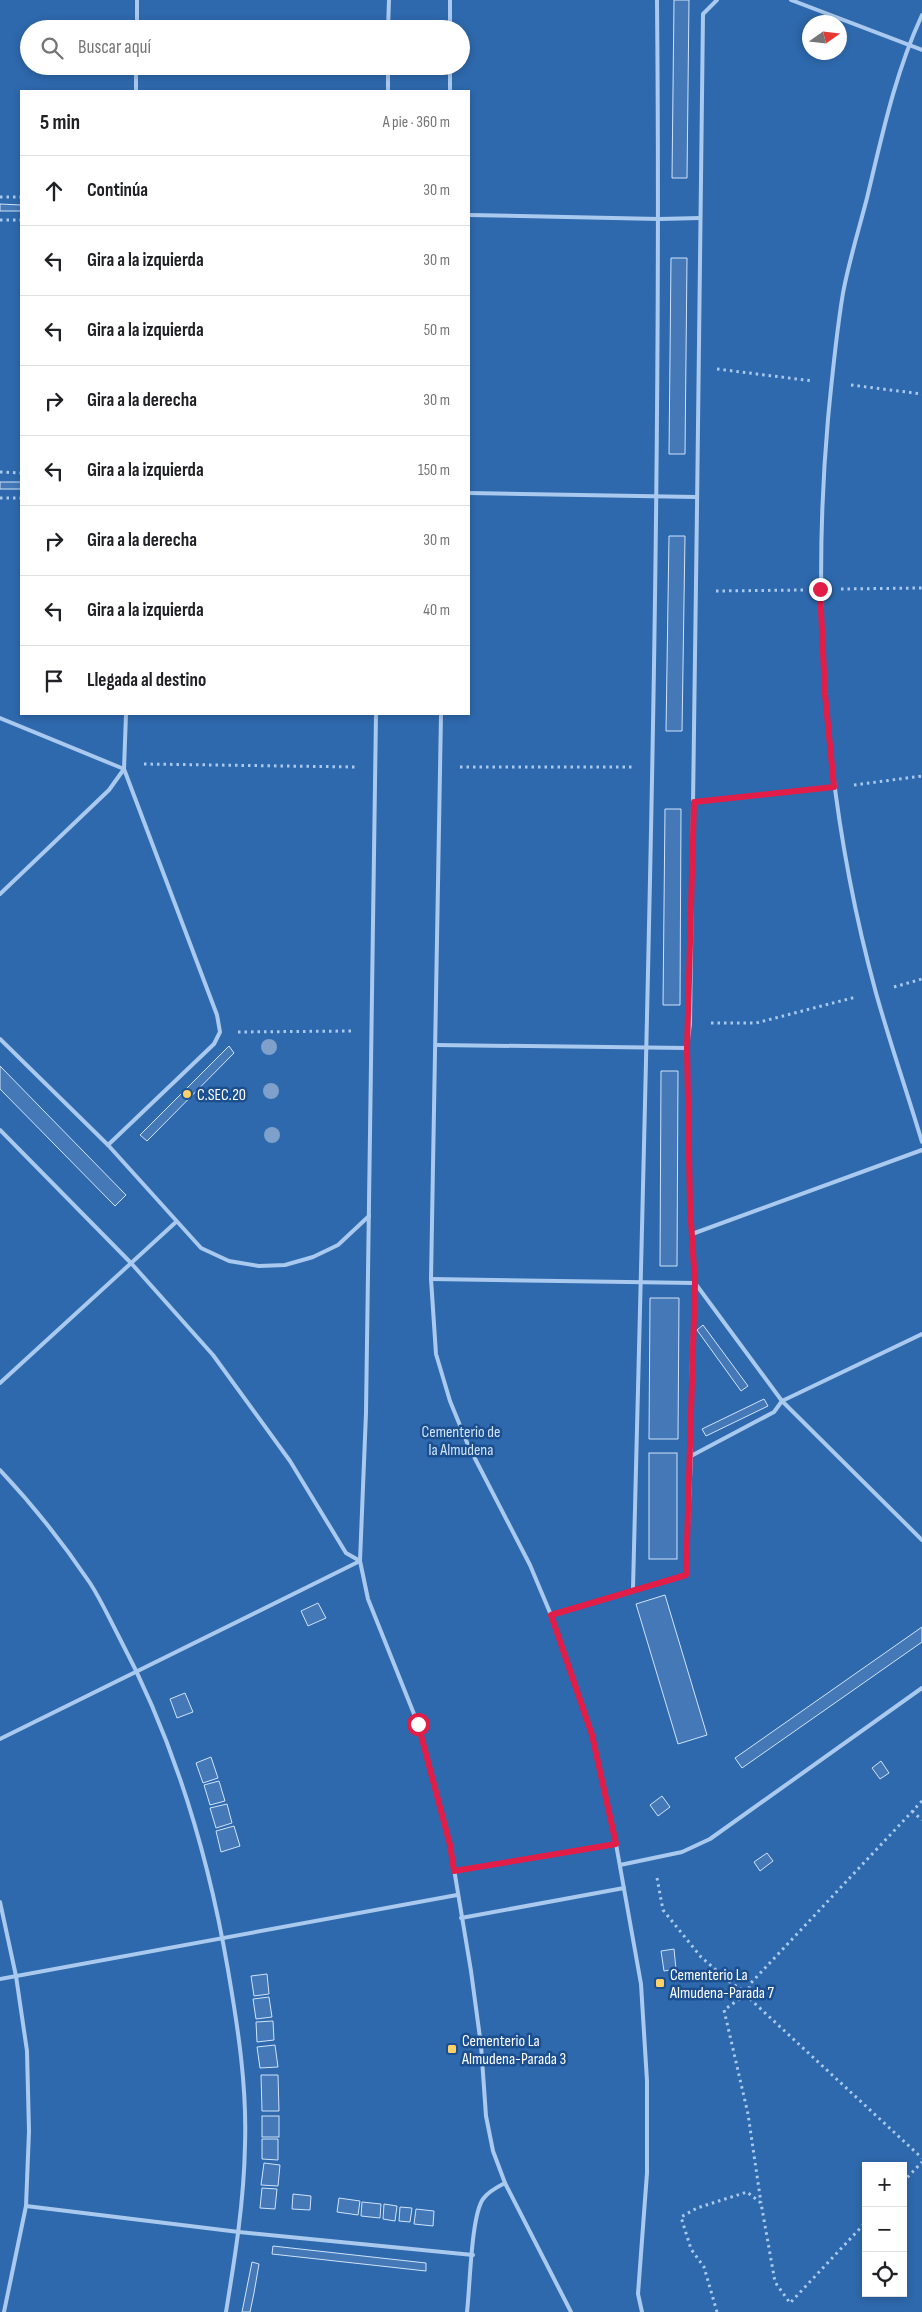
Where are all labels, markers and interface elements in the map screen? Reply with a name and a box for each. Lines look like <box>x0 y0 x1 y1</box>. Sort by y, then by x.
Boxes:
north arrow <box>802 15 847 60</box>
search box <box>20 20 470 75</box>
icon: search <box>38 34 66 62</box>
text: Buscar aquí <box>78 36 151 59</box>
text: 5 min <box>40 110 80 135</box>
text: A pie · 360 m <box>383 113 450 132</box>
icon: ahead <box>40 177 68 205</box>
text: Continúa <box>87 179 148 202</box>
text: 30 m <box>423 181 450 200</box>
icon: left <box>40 247 68 275</box>
text: Gira a la izquierda <box>87 249 204 272</box>
text: 30 m <box>423 251 450 270</box>
icon: left <box>40 317 68 345</box>
text: Gira a la izquierda <box>87 319 204 342</box>
text: 50 m <box>424 321 450 340</box>
icon: right <box>40 387 68 415</box>
text: Gira a la derecha <box>87 389 197 412</box>
text: 30 m <box>423 391 450 410</box>
icon: left <box>40 457 68 485</box>
text: Gira a la izquierda <box>87 459 204 482</box>
text: 150 m <box>418 461 450 480</box>
icon: right <box>40 527 68 555</box>
text: Gira a la derecha <box>87 529 197 552</box>
text: 30 m <box>423 531 450 550</box>
route end <box>809 578 832 601</box>
icon: left <box>40 597 68 625</box>
text: Gira a la izquierda <box>87 599 204 622</box>
text: 40 m <box>423 601 450 620</box>
icon: arrive <box>40 667 68 695</box>
text: Llegada al destino <box>87 669 206 692</box>
place label: C.SEC.20 <box>197 1086 246 1105</box>
marker: C.SEC.20 <box>181 1088 193 1100</box>
park label: Cementerio de la Almudena <box>422 1423 500 1460</box>
route start <box>407 1713 430 1736</box>
place label: Cementerio La Almudena-Parada 7 <box>669 1966 775 2003</box>
marker: Cementerio La Almudena-Parada 7 <box>654 1977 666 1989</box>
place label: Cementerio La Almudena-Parada 3 <box>461 2032 566 2069</box>
marker: Cementerio La Almudena-Parada 3 <box>446 2043 458 2055</box>
map controls <box>862 2162 907 2297</box>
button: + <box>862 2162 907 2207</box>
button: − <box>862 2207 907 2252</box>
button: locate <box>862 2252 907 2297</box>

